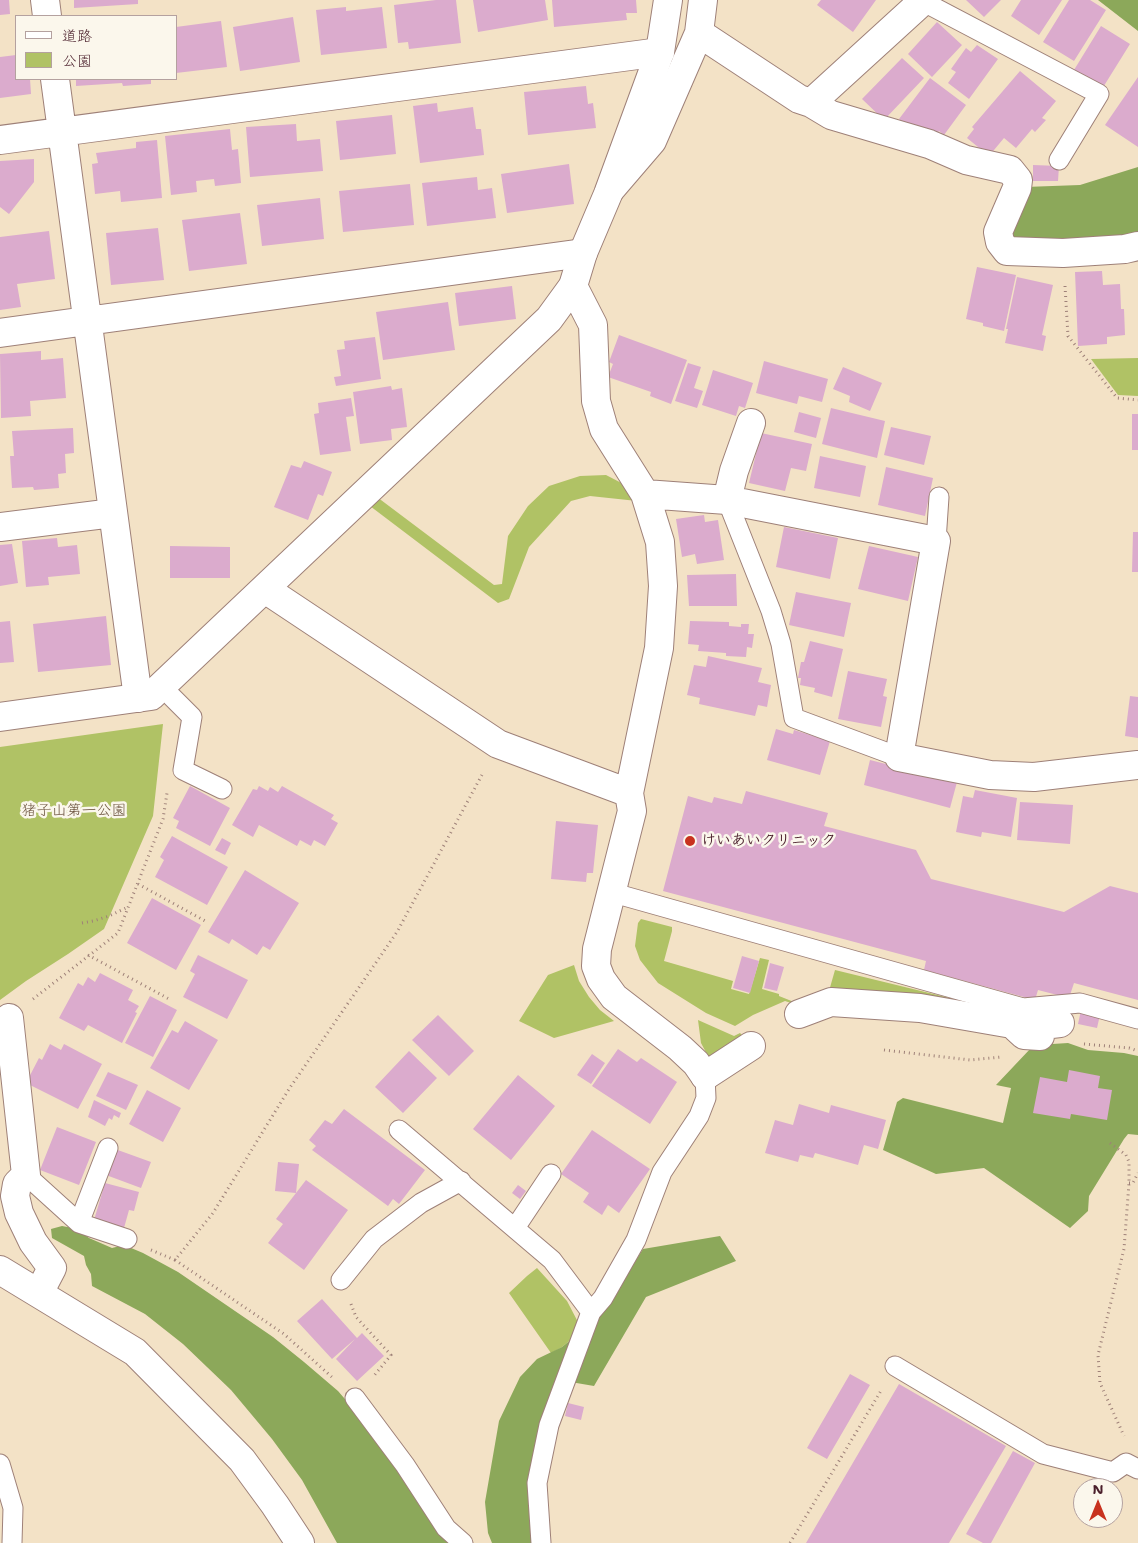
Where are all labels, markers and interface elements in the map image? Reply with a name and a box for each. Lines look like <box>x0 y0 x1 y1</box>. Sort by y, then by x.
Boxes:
legend <box>15 15 178 80</box>
text: 道路 <box>62 26 92 46</box>
text: 公園 <box>62 51 92 71</box>
park label: 猪子山第一公園 <box>22 802 126 820</box>
place label: けいあいクリニック <box>701 832 836 850</box>
marker: けいあいクリニック <box>683 834 697 848</box>
north arrow <box>1073 1478 1123 1528</box>
text: N <box>1092 1480 1104 1498</box>

